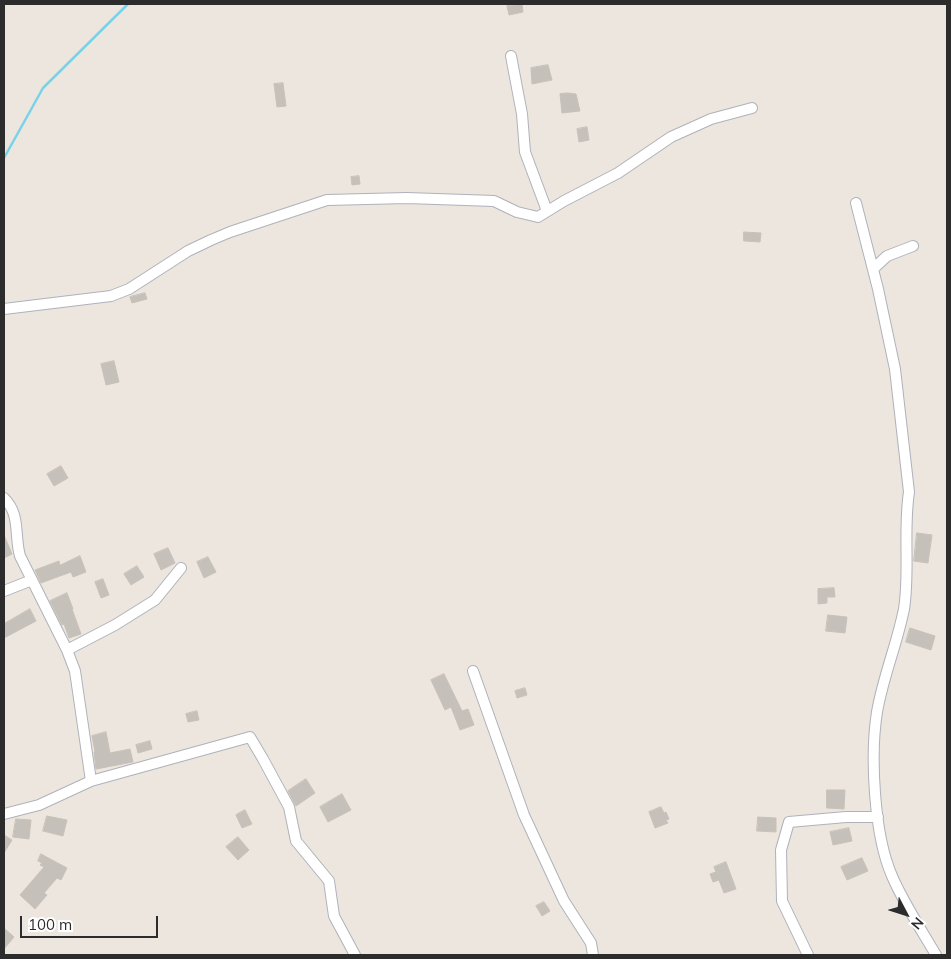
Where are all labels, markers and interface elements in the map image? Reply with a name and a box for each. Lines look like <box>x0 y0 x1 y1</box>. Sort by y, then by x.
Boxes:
north arrow <box>881 889 931 939</box>
scale bar <box>22 906 160 938</box>
text: N <box>907 914 928 933</box>
text: 100 m <box>28 915 72 934</box>

